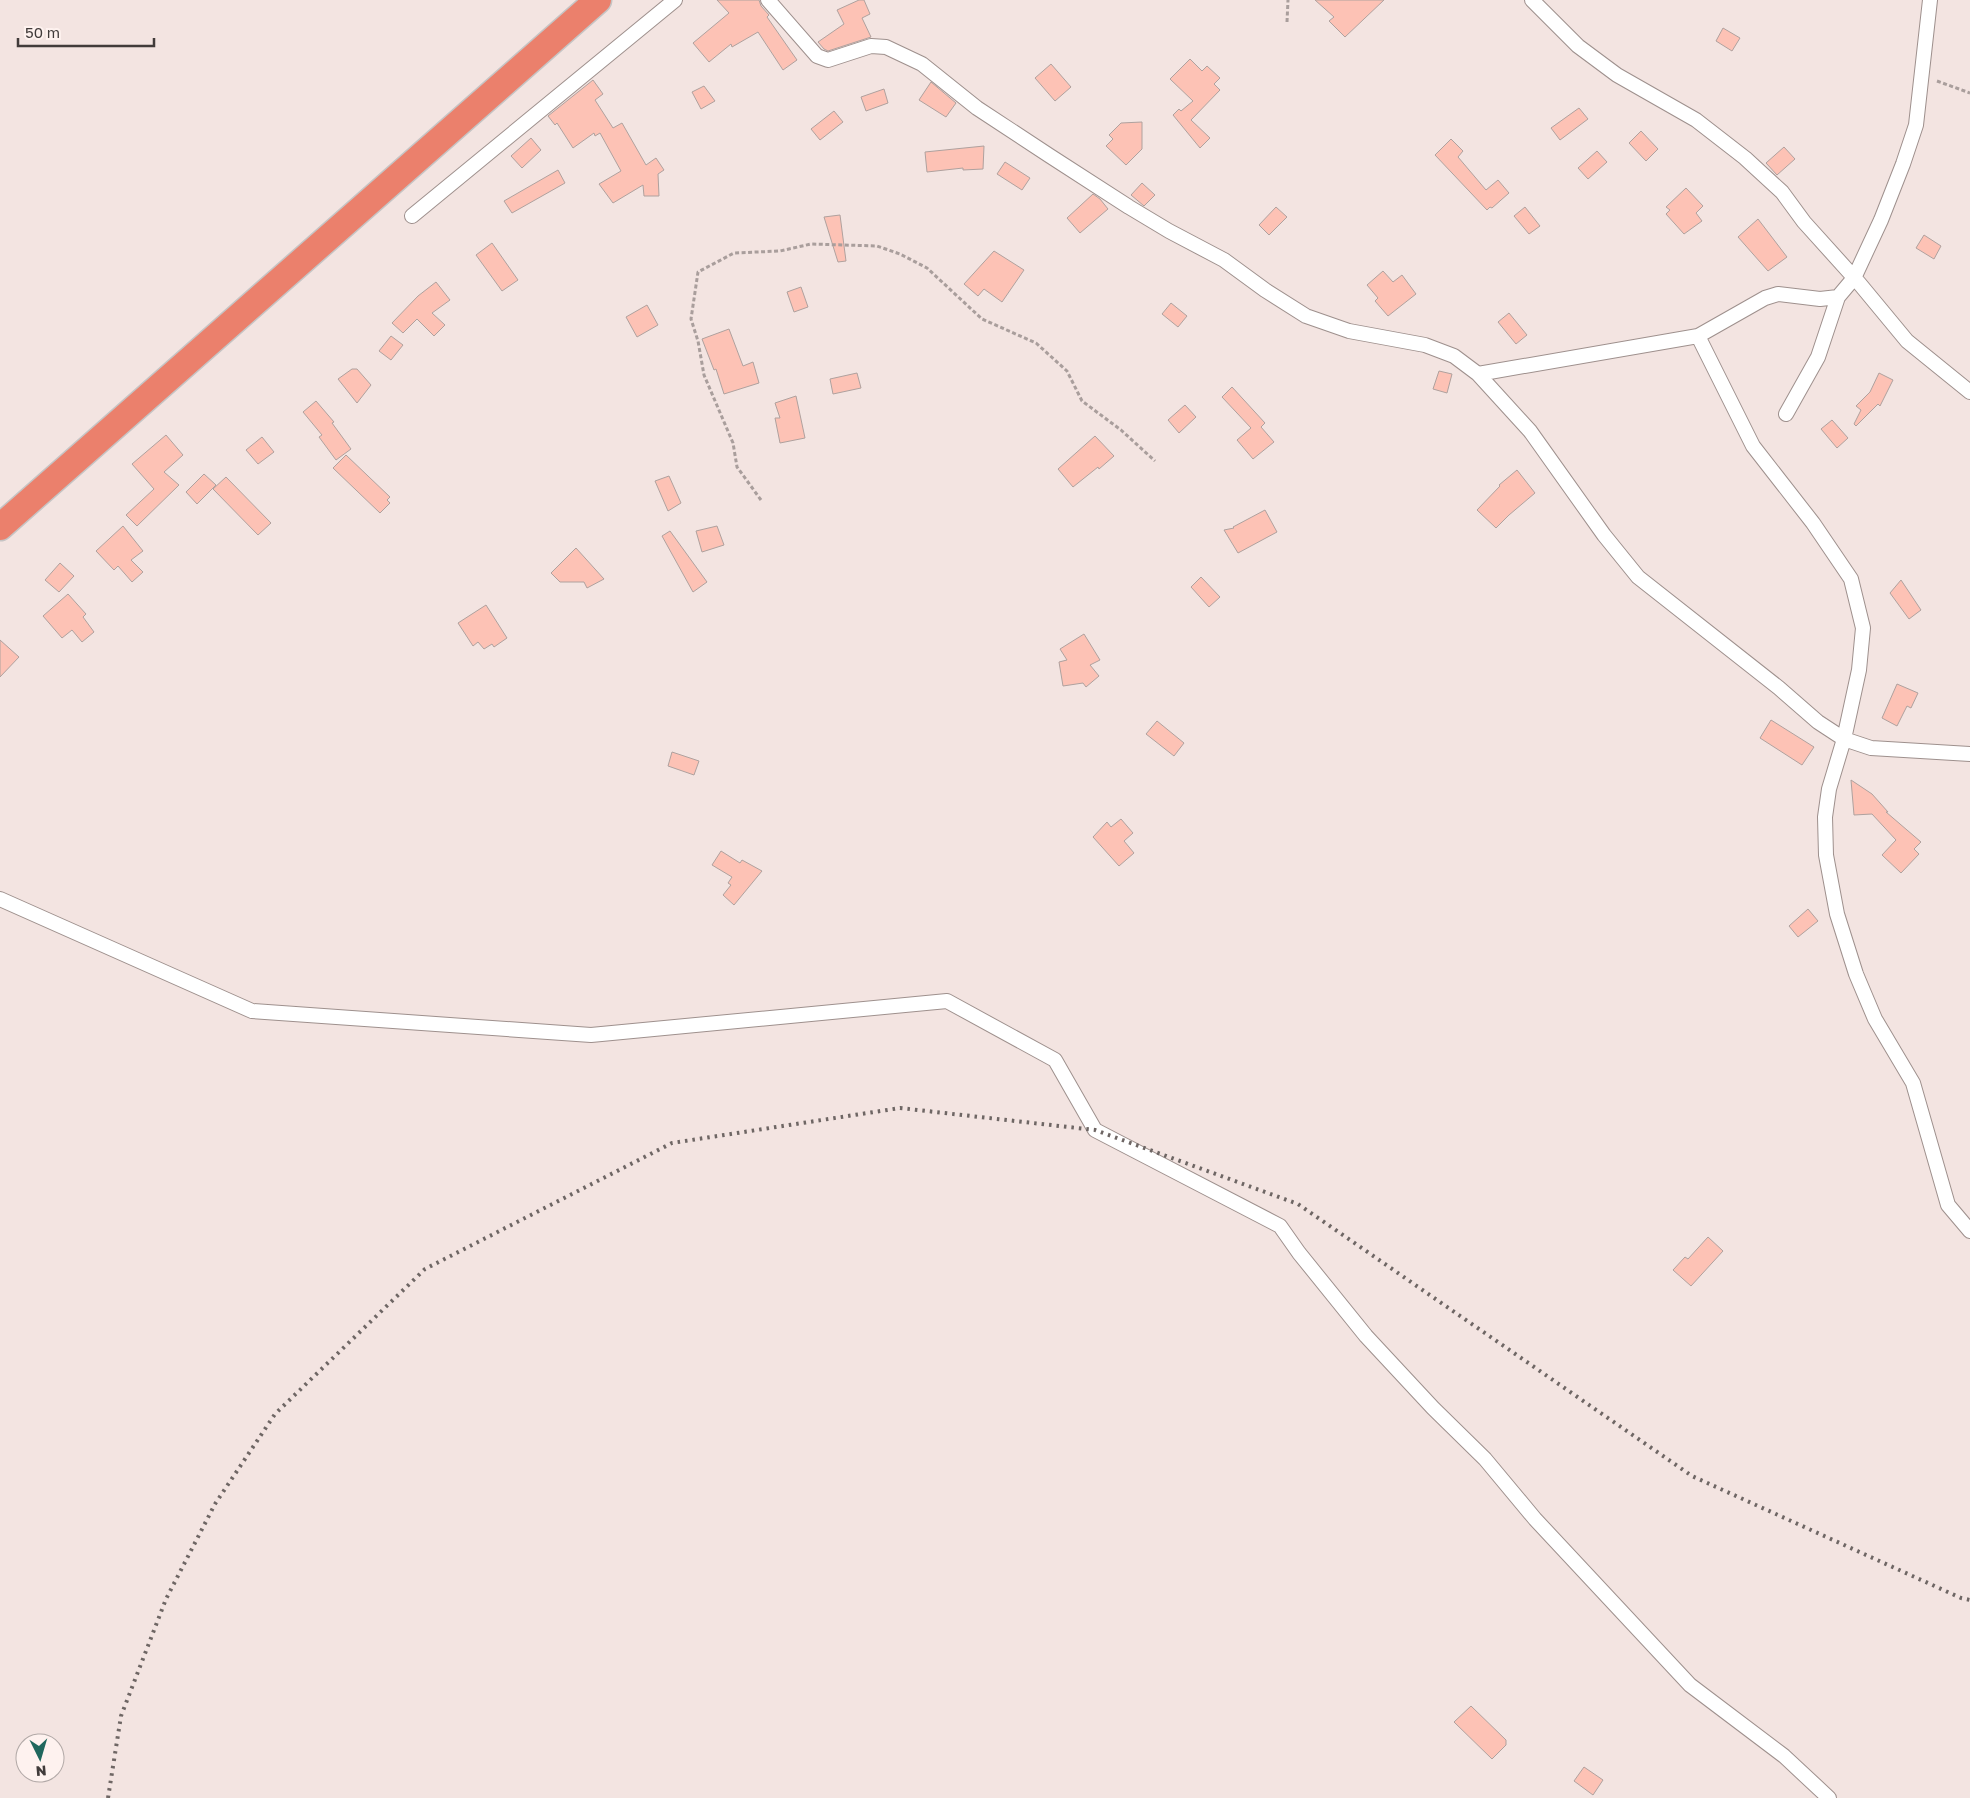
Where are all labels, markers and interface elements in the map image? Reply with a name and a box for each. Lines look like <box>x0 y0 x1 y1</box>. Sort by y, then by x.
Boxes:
scale bar <box>18 15 154 47</box>
text: 50 m <box>25 23 60 41</box>
north arrow <box>15 1733 65 1783</box>
text: N <box>35 1763 47 1780</box>

